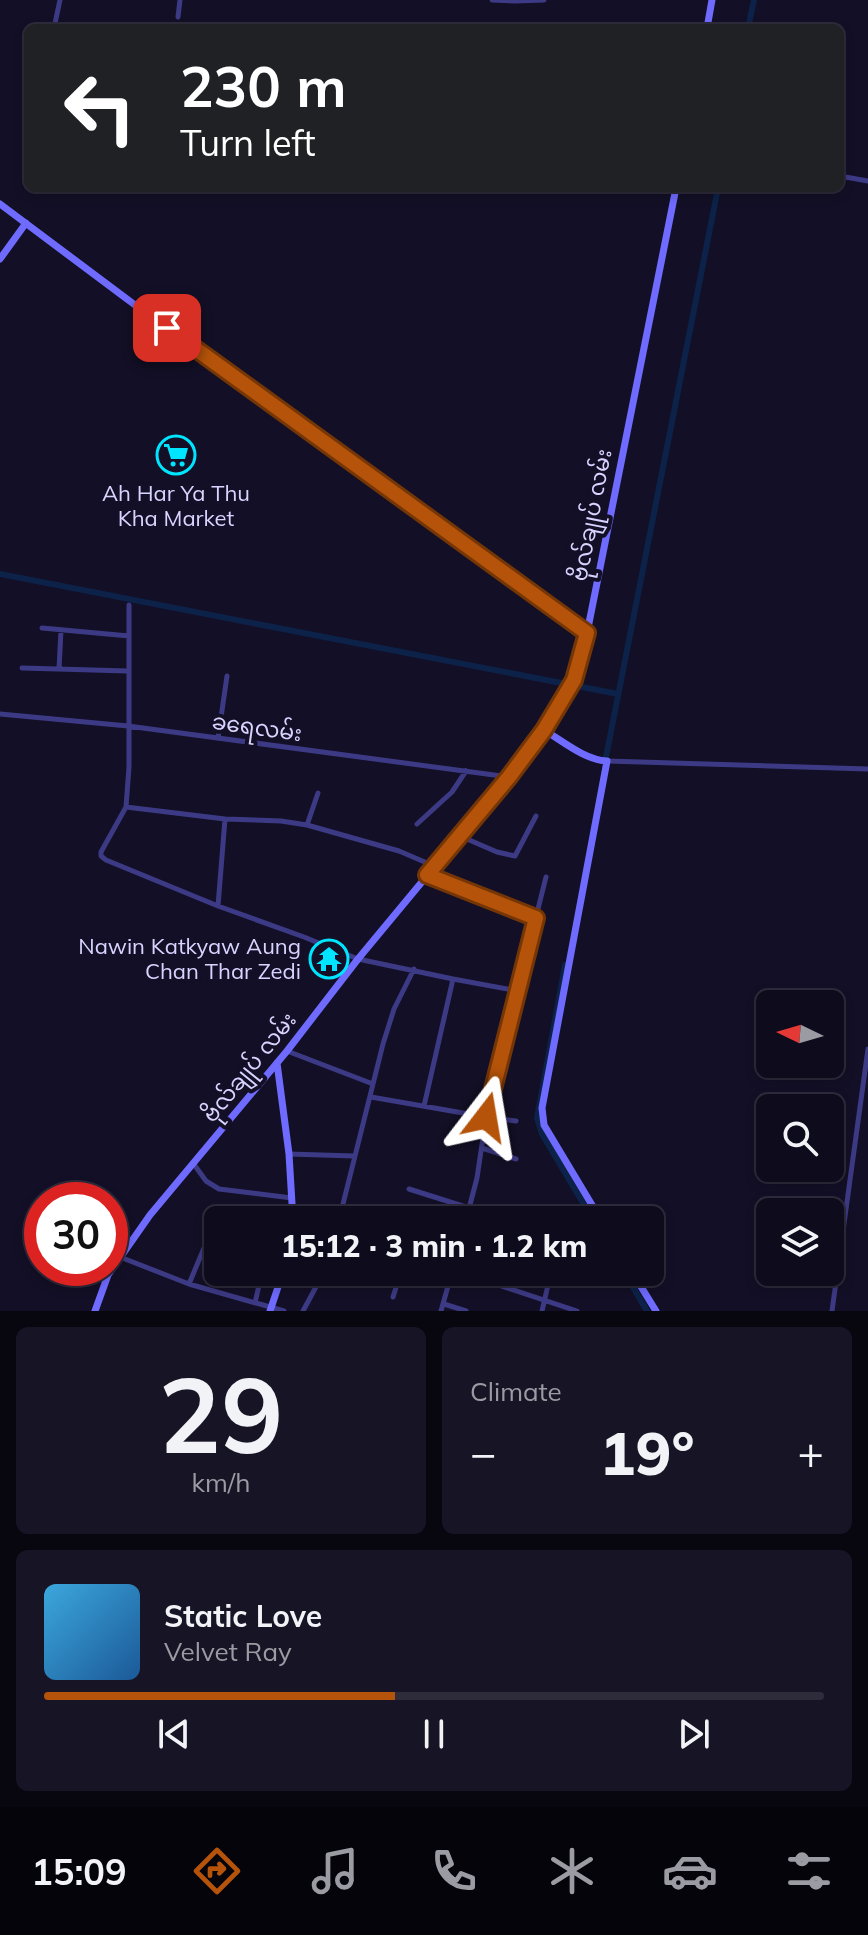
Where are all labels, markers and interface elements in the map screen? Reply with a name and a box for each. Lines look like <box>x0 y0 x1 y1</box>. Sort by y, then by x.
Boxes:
text: 230 m <box>180 51 347 121</box>
icon: left <box>48 56 152 160</box>
text: Turn left <box>180 120 316 165</box>
pin <box>133 294 201 362</box>
icon: arrive <box>145 306 189 350</box>
supermarket icon: Ah Har Ya Thu Kha Market <box>155 434 197 476</box>
street label: ဗိုလ်ချုပ် လမ်း <box>564 446 622 584</box>
place label: Ah Har Ya Thu Kha Market <box>102 479 250 532</box>
street label: ခရေလမ်း <box>209 706 304 751</box>
place label: Nawin Katkyaw Aung Chan Thar Zedi <box>78 932 301 985</box>
temple icon: Nawin Katkyaw Aung Chan Thar Zedi <box>308 938 350 980</box>
north arrow <box>756 990 844 1078</box>
map controls <box>756 990 844 1286</box>
street label: ဗိုလ်ချုပ် လမ်း <box>195 1006 306 1131</box>
position arrow <box>444 1075 528 1159</box>
button: search <box>756 1094 844 1182</box>
speed limit sign: 30 <box>24 1182 128 1286</box>
button: layers <box>756 1198 844 1286</box>
text: 15:12 · 3 min · 1.2 km <box>281 1227 587 1265</box>
text: 29 <box>159 1348 283 1479</box>
text: Climate <box>470 1375 562 1408</box>
text: 19° <box>599 1415 695 1490</box>
text: − <box>470 1425 496 1480</box>
text: + <box>798 1425 824 1480</box>
text: km/h <box>192 1466 250 1499</box>
text: Static Love <box>164 1597 322 1635</box>
text: Velvet Ray <box>164 1635 292 1668</box>
icon: previous <box>152 1712 196 1756</box>
icon: pause <box>412 1712 456 1756</box>
icon: next <box>672 1712 716 1756</box>
icon: directions <box>189 1843 245 1899</box>
icon: music <box>307 1843 363 1899</box>
icon: phone <box>426 1843 482 1899</box>
icon: climate <box>544 1843 600 1899</box>
icon: car <box>662 1843 718 1899</box>
icon: filters <box>781 1843 837 1899</box>
text: 15:09 <box>31 1849 127 1894</box>

